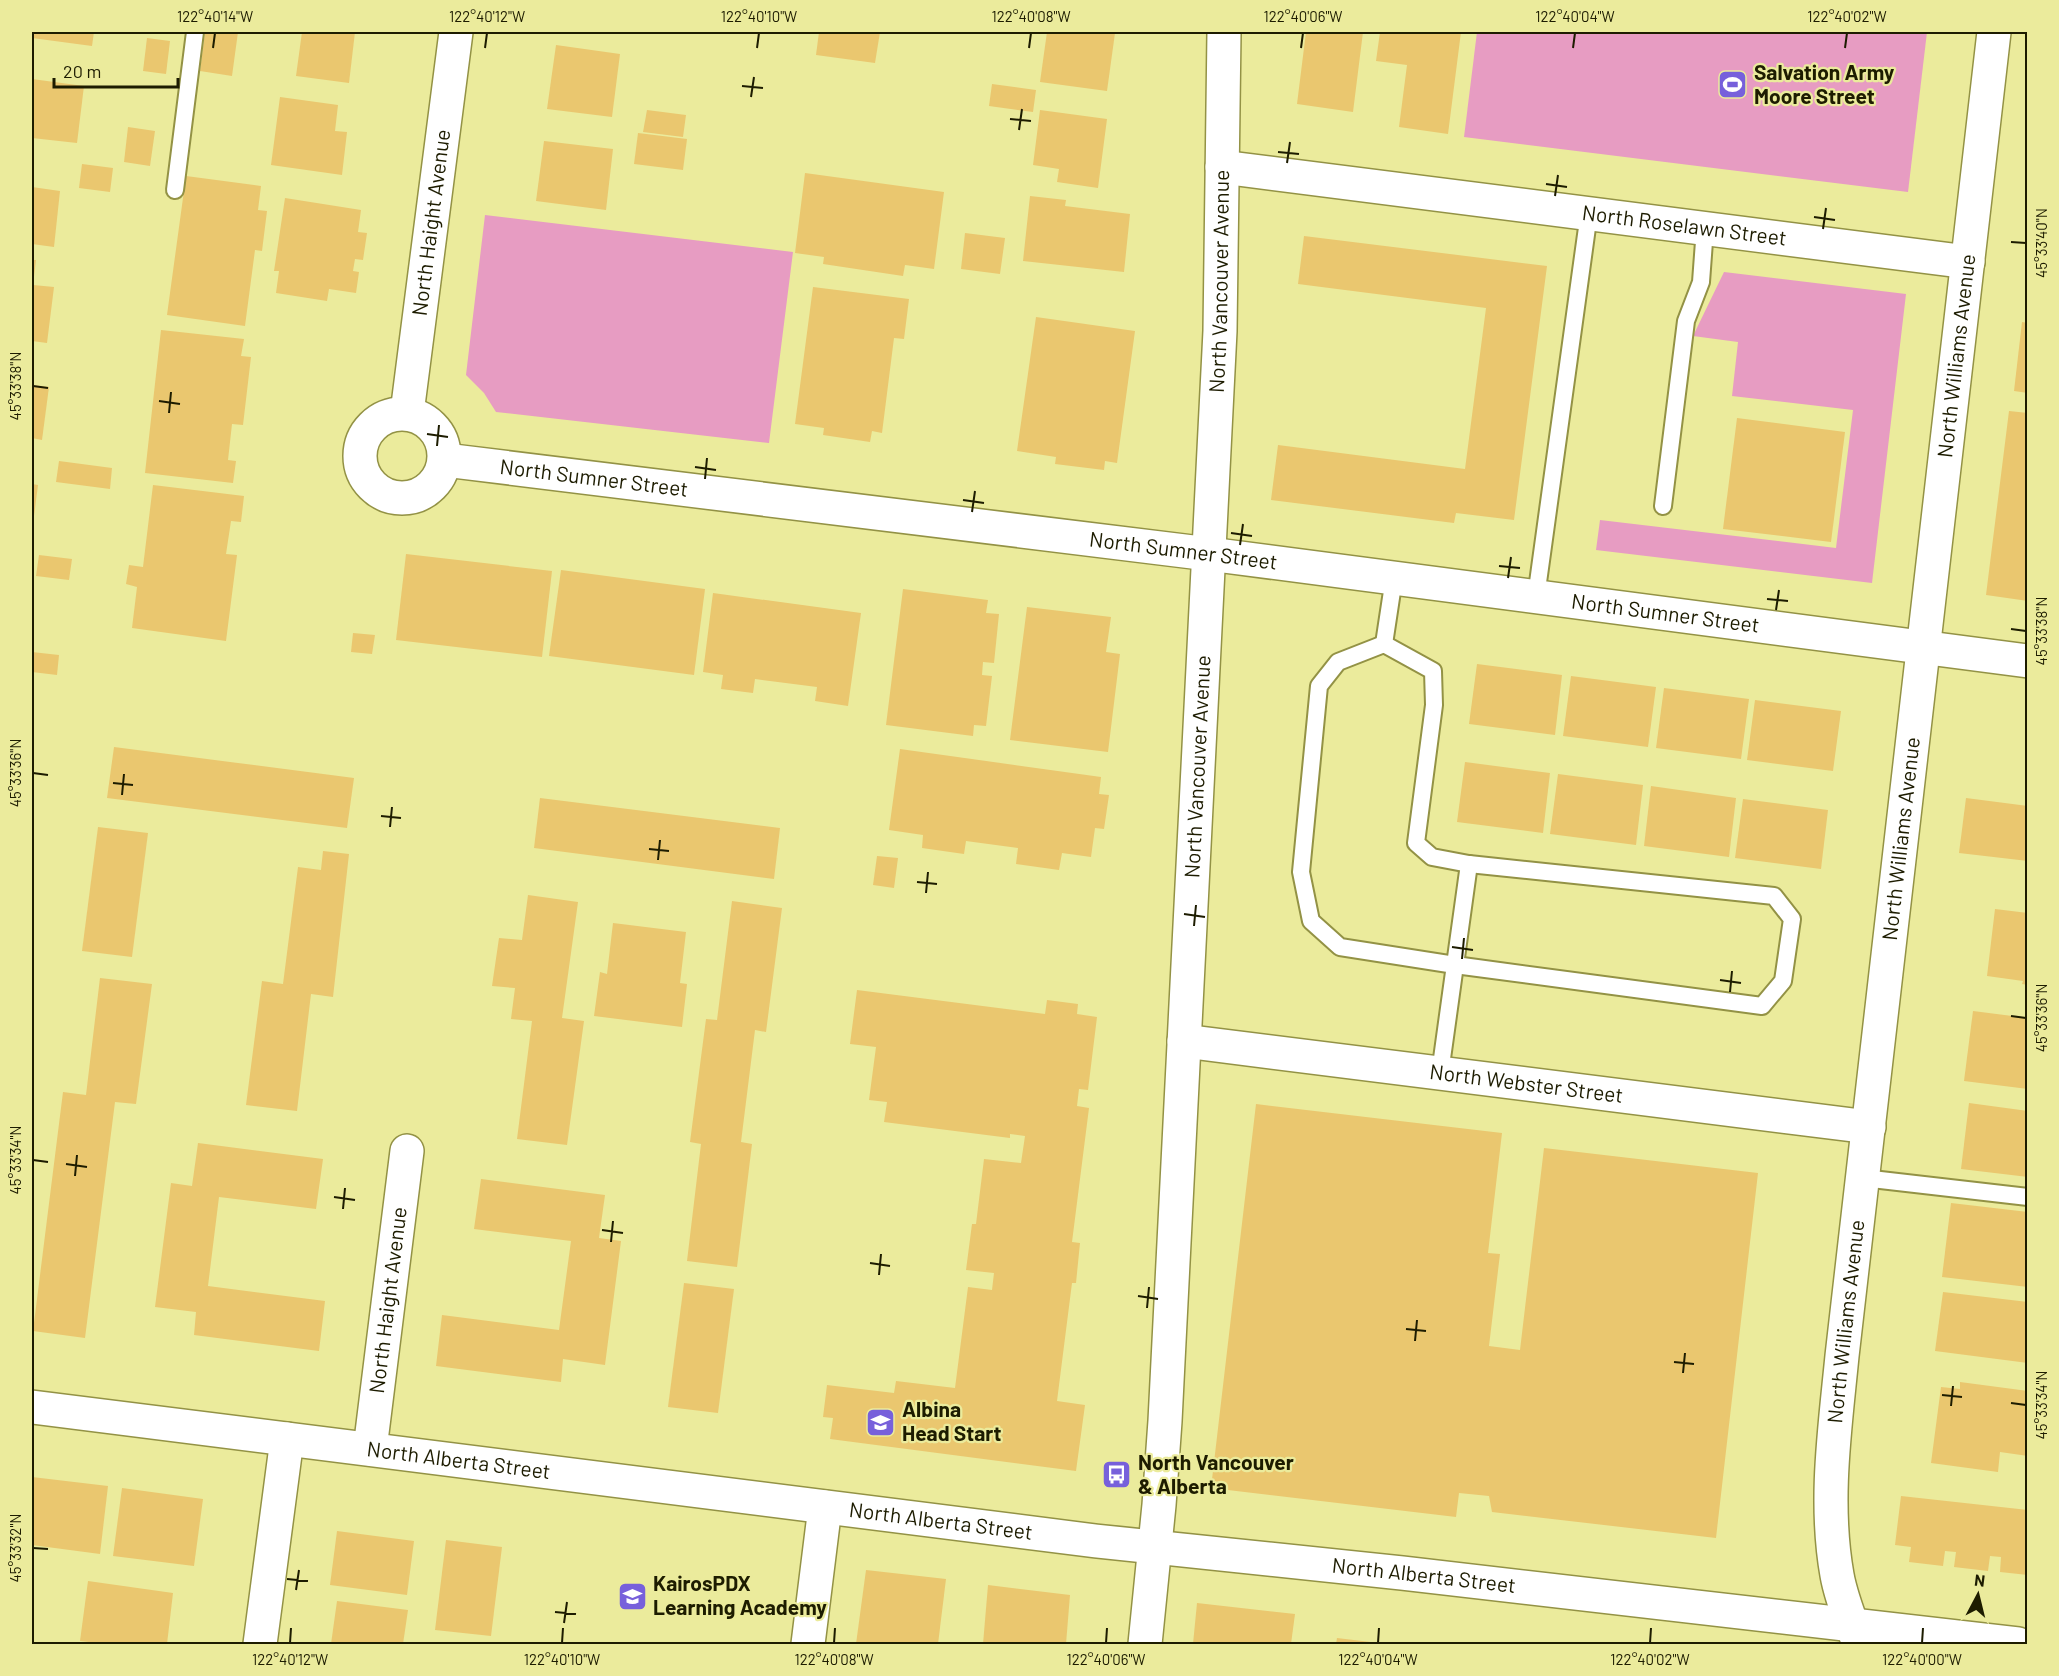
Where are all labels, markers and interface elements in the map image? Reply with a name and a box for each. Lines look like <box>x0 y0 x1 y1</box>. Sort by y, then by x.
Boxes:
text: 122°40'14"W <box>177 7 253 25</box>
text: 122°40'12"W <box>449 7 525 25</box>
text: 122°40'10"W <box>721 7 797 25</box>
text: 122°40'08"W <box>991 7 1071 25</box>
text: 122°40'06"W <box>1263 7 1343 25</box>
text: 122°40'04"W <box>1535 7 1615 25</box>
text: 122°40'02"W <box>1807 7 1887 25</box>
scale bar <box>54 51 178 89</box>
place label: Salvation Army Moore Street <box>1754 59 1895 108</box>
text: 20 m <box>63 60 101 82</box>
sports icon: Salvation Army Moore Street <box>1717 69 1749 101</box>
street label: North Haight Avenue <box>406 128 454 317</box>
street label: North Vancouver Avenue <box>1203 170 1233 393</box>
street label: North Roselawn Street <box>1581 199 1788 250</box>
text: 45°33'40"N <box>2032 208 2050 278</box>
street label: North Williams Avenue <box>1931 253 1979 459</box>
text: 45°33'38"N <box>6 352 24 420</box>
street label: North Sumner Street <box>499 453 690 501</box>
street label: North Sumner Street <box>1088 525 1279 574</box>
street label: North Sumner Street <box>1570 587 1761 637</box>
text: 45°33'38"N <box>2032 597 2050 665</box>
street label: North Vancouver Avenue <box>1178 655 1215 879</box>
street label: North Williams Avenue <box>1876 735 1924 942</box>
text: 45°33'36"N <box>6 739 24 807</box>
text: 45°33'36"N <box>2032 984 2050 1052</box>
street label: North Webster Street <box>1428 1058 1625 1107</box>
text: 45°33'34"N <box>6 1126 24 1194</box>
street label: North Haight Avenue <box>363 1205 411 1395</box>
street label: North Williams Avenue <box>1821 1218 1869 1424</box>
text: 45°33'34"N <box>2032 1371 2050 1439</box>
place label: Albina Head Start <box>902 1396 1001 1445</box>
school or university icon: Albina Head Start <box>865 1406 897 1438</box>
street label: North Alberta Street <box>366 1435 552 1483</box>
place label: North Vancouver & Alberta <box>1138 1449 1294 1498</box>
bus stop icon: North Vancouver & Alberta <box>1101 1459 1133 1491</box>
street label: North Alberta Street <box>848 1496 1034 1544</box>
text: 45°33'32"N <box>6 1514 24 1582</box>
street label: North Alberta Street <box>1331 1552 1517 1597</box>
north arrow <box>1948 1565 2008 1625</box>
place label: KairosPDX Learning Academy <box>653 1570 827 1619</box>
text: N <box>1973 1570 1986 1590</box>
school or university icon: KairosPDX Learning Academy <box>616 1580 648 1612</box>
text: 122°40'12"W <box>252 1650 328 1668</box>
text: 122°40'10"W <box>524 1650 600 1668</box>
text: 122°40'08"W <box>794 1650 874 1668</box>
text: 122°40'06"W <box>1066 1650 1146 1668</box>
text: 122°40'04"W <box>1338 1650 1418 1668</box>
text: 122°40'02"W <box>1610 1650 1690 1668</box>
text: 122°40'00"W <box>1882 1650 1962 1668</box>

